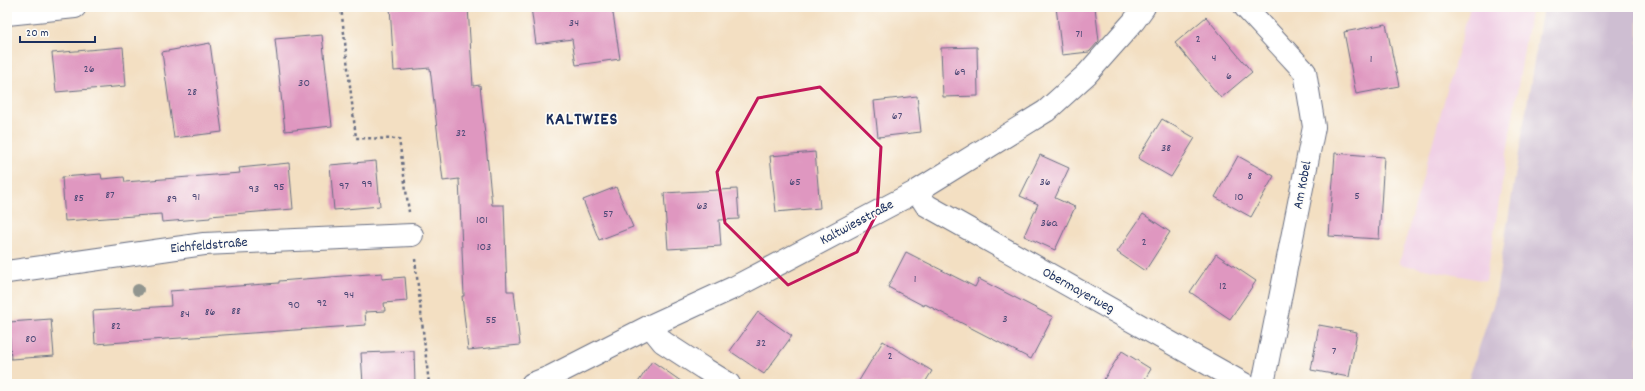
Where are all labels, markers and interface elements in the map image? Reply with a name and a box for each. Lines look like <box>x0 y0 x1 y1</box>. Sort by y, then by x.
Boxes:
house number: 34 <box>569 15 579 32</box>
scale bar <box>20 18 95 44</box>
text: 20 m <box>26 25 49 42</box>
house number: 71 <box>1075 26 1083 43</box>
house number: 2 <box>1195 31 1201 48</box>
house number: 4 <box>1212 50 1217 67</box>
house number: 1 <box>1370 51 1372 68</box>
house number: 26 <box>83 61 95 78</box>
house number: 69 <box>954 64 966 81</box>
house number: 6 <box>1226 68 1232 85</box>
house number: 30 <box>298 75 310 92</box>
house number: 28 <box>187 84 197 101</box>
district label: KALTWIES <box>546 108 618 133</box>
house number: 67 <box>892 108 903 125</box>
house number: 32 <box>456 125 466 142</box>
house number: 38 <box>1161 140 1171 157</box>
street label: Am Kobel <box>1289 159 1318 211</box>
house number: 8 <box>1248 168 1253 185</box>
house number: 65 <box>789 174 801 191</box>
house number: 36 <box>1039 174 1051 191</box>
house number: 99 <box>362 176 373 193</box>
house number: 97 <box>339 178 349 195</box>
house number: 95 <box>273 179 285 196</box>
house number: 93 <box>249 181 259 198</box>
house number: 87 <box>105 187 115 204</box>
house number: 5 <box>1354 188 1360 205</box>
house number: 91 <box>192 189 200 206</box>
house number: 10 <box>1234 189 1244 206</box>
house number: 85 <box>74 190 84 207</box>
house number: 89 <box>167 191 177 208</box>
street label: Kaltwiesstraße <box>817 195 897 251</box>
house number: 63 <box>696 198 708 215</box>
house number: 57 <box>603 206 613 223</box>
house number: 101 <box>476 212 488 229</box>
house number: 36a <box>1041 215 1058 232</box>
street label: Eichfeldstraße <box>169 233 249 259</box>
house number: 2 <box>1141 234 1147 251</box>
house number: 103 <box>477 239 491 256</box>
street label: Obermayerweg <box>1038 263 1118 319</box>
house number: 1 <box>914 271 916 288</box>
house number: 12 <box>1219 278 1227 295</box>
house number: 94 <box>344 287 354 304</box>
house number: 92 <box>317 295 327 312</box>
house number: 90 <box>288 297 300 314</box>
house number: 88 <box>231 303 241 320</box>
house number: 86 <box>205 304 215 321</box>
house number: 84 <box>180 306 190 323</box>
house number: 3 <box>1002 311 1008 328</box>
house number: 55 <box>485 312 497 329</box>
house number: 82 <box>111 318 121 335</box>
house number: 80 <box>25 331 37 348</box>
house number: 32 <box>756 335 766 352</box>
house number: 7 <box>1332 343 1337 360</box>
house number: 2 <box>887 348 893 365</box>

